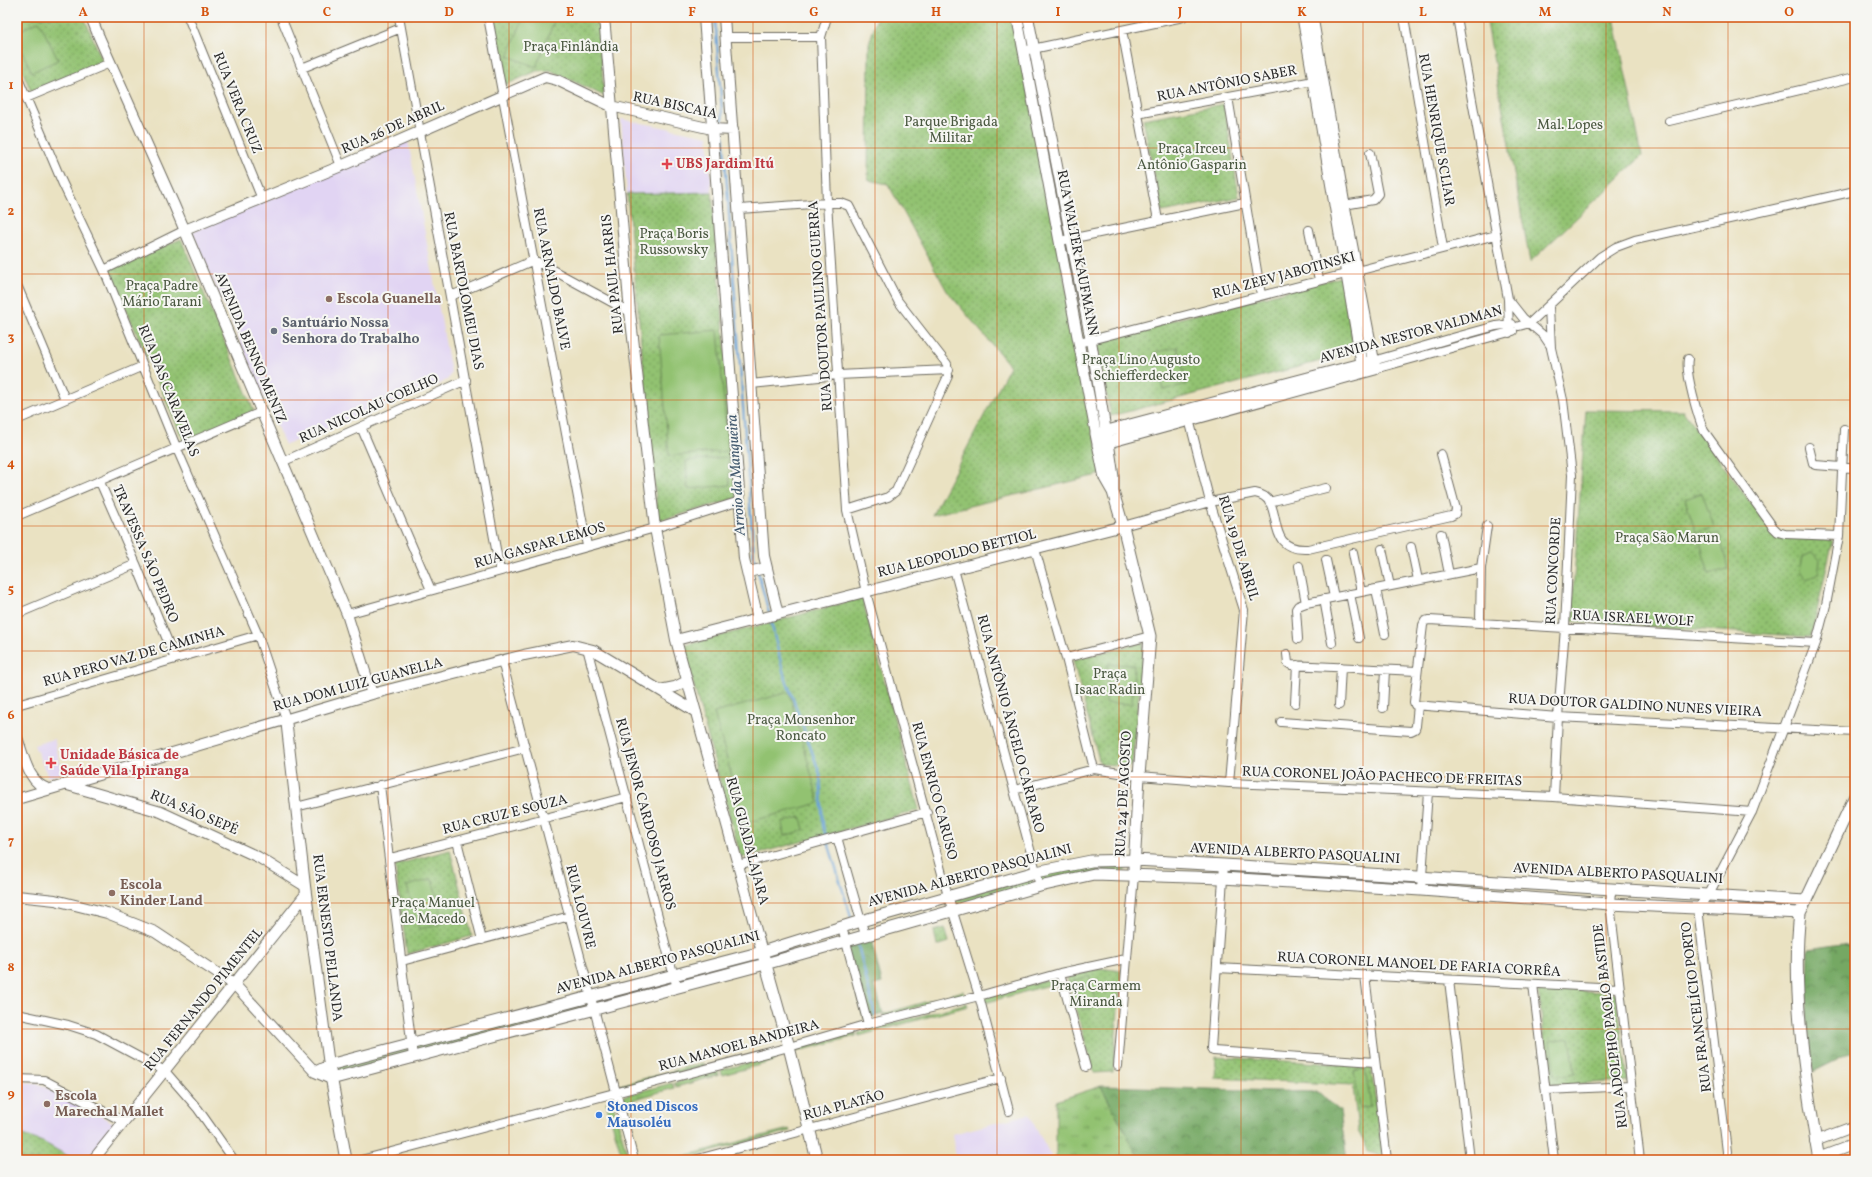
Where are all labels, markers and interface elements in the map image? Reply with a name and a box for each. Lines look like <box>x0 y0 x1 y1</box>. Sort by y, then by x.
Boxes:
text: A <box>78 4 88 22</box>
text: B <box>201 4 210 22</box>
text: C <box>323 4 331 22</box>
text: D <box>444 4 454 22</box>
text: E <box>566 4 574 22</box>
text: F <box>688 4 696 22</box>
text: G <box>809 4 819 22</box>
text: H <box>931 4 941 22</box>
text: I <box>1056 4 1061 22</box>
text: J <box>1177 4 1183 22</box>
text: K <box>1297 4 1307 22</box>
text: L <box>1419 4 1427 22</box>
text: M <box>1539 4 1552 22</box>
text: N <box>1662 4 1672 22</box>
text: O <box>1784 4 1794 22</box>
park label: Praça Finlândia <box>523 38 619 57</box>
street label: RUA VERA CRUZ <box>208 49 266 157</box>
street label: RUA HENRIQUE SCLIAR <box>1413 52 1459 208</box>
street label: RUA ANTÔNIO SABER <box>1155 61 1299 107</box>
text: 1 <box>8 77 14 95</box>
street label: RUA BISCAIA <box>631 88 719 124</box>
street label: RUA 26 DE ABRIL <box>338 97 448 159</box>
park label: Parque Brigada Militar <box>904 113 998 148</box>
park label: Mal. Lopes <box>1537 116 1603 135</box>
park label: Praça Irceu Antônio Gasparin <box>1137 140 1247 175</box>
place label: UBS Jardim Itú <box>676 155 774 174</box>
marker: UBS Jardim Itú <box>661 158 673 170</box>
street label: RUA WALTER KAUFMANN <box>1052 168 1102 338</box>
street label: RUA DOUTOR PAULINO GUERRA <box>804 200 838 412</box>
text: 2 <box>8 203 15 221</box>
street label: RUA ARNALDO BALVE <box>528 206 574 352</box>
street label: RUA BARTOLOMEU DIAS <box>438 210 488 372</box>
street label: RUA PAUL HARRIS <box>597 213 629 335</box>
park label: Praça Boris Russowsky <box>639 225 709 260</box>
street label: RUA ZEEV JABOTINSKI <box>1210 248 1358 304</box>
street label: AVENIDA BENNO MENTZ <box>209 269 291 427</box>
park label: Praça Padre Mário Tarani <box>122 277 202 312</box>
place label: Escola Guanella <box>337 290 442 309</box>
marker: Escola Guanella <box>324 294 334 304</box>
street label: AVENIDA NESTOR VALDMAN <box>1317 301 1505 369</box>
place label: Santuário Nossa Senhora do Trabalho <box>282 314 420 349</box>
street label: RUA DAS CARAVELAS <box>133 322 203 460</box>
marker: Santuário Nossa Senhora do Trabalho <box>269 326 279 336</box>
text: 3 <box>8 329 15 347</box>
park label: Praça Lino Augusto Schiefferdecker <box>1082 351 1200 386</box>
street label: RUA NICOLAU COELHO <box>296 370 442 448</box>
water label: Arroio da Mangueira <box>722 414 752 537</box>
text: 4 <box>7 455 15 473</box>
street label: TRAVESSA SÃO PEDRO <box>107 482 183 626</box>
street label: RUA 19 DE ABRIL <box>1213 493 1263 603</box>
street label: RUA CONCORDE <box>1542 517 1566 625</box>
street label: RUA GASPAR LEMOS <box>472 518 608 574</box>
street label: RUA LEOPOLDO BETTIOL <box>876 525 1039 583</box>
park label: Praça São Marun <box>1615 529 1719 548</box>
text: 5 <box>8 581 14 599</box>
street label: RUA ISRAEL WOLF <box>1572 606 1694 632</box>
street label: RUA ANTÔNIO ÂNGELO CARRARO <box>972 613 1048 835</box>
street label: RUA PERO VAZ DE CAMINHA <box>41 622 227 692</box>
street label: RUA DOM LUIZ GUANELLA <box>271 653 445 717</box>
park label: Praça Isaac Radin <box>1075 665 1145 700</box>
street label: RUA DOUTOR GALDINO NUNES VIEIRA <box>1508 690 1762 722</box>
text: 6 <box>7 707 15 725</box>
park label: Praça Monsenhor Roncato <box>747 711 855 746</box>
street label: RUA JENOR CARDOSO JARROS <box>610 716 680 912</box>
street label: RUA ENRICO CARUSO <box>906 720 962 862</box>
street label: RUA 24 DE AGOSTO <box>1111 730 1137 858</box>
place label: Unidade Básica de Saúde Vila Ipiranga <box>60 746 190 781</box>
marker: Unidade Básica de Saúde Vila Ipiranga <box>45 757 57 769</box>
street label: RUA CORONEL JOÃO PACHECO DE FREITAS <box>1242 763 1522 791</box>
street label: RUA GUADALAJARA <box>721 775 773 907</box>
street label: RUA SÃO SEPÉ <box>147 786 241 840</box>
street label: RUA CRUZ E SOUZA <box>440 790 570 840</box>
text: 7 <box>8 833 14 851</box>
street label: AVENIDA ALBERTO PASQUALINI <box>1189 839 1401 869</box>
street label: AVENIDA ALBERTO PASQUALINI <box>866 840 1074 912</box>
street label: RUA ERNESTO PELLANDA <box>307 853 347 1023</box>
street label: AVENIDA ALBERTO PASQUALINI <box>1512 859 1724 889</box>
street label: RUA LOUVRE <box>560 863 600 951</box>
place label: Escola Kinder Land <box>120 876 203 911</box>
marker: Escola Kinder Land <box>107 888 117 898</box>
park label: Praça Manuel de Macedo <box>391 894 475 929</box>
street label: RUA FRANCELÍCIO PORTO <box>1677 921 1717 1093</box>
street label: RUA ADOLPHO PAOLO BASTIDE <box>1589 923 1633 1129</box>
street label: RUA FERNANDO PIMENTEL <box>140 924 268 1076</box>
street label: AVENIDA ALBERTO PASQUALINI <box>554 927 762 999</box>
street label: RUA CORONEL MANOEL DE FARIA CORRÊA <box>1277 947 1561 982</box>
text: 8 <box>7 959 15 977</box>
park label: Praça Carmem Miranda <box>1051 977 1141 1012</box>
street label: RUA MANOEL BANDEIRA <box>657 1015 821 1077</box>
text: 9 <box>7 1085 15 1103</box>
street label: RUA PLATÃO <box>801 1086 887 1126</box>
place label: Escola Marechal Mallet <box>55 1087 164 1122</box>
place label: Stoned Discos Mausoléu <box>607 1098 698 1133</box>
marker: Escola Marechal Mallet <box>42 1099 52 1109</box>
marker: Stoned Discos Mausoléu <box>594 1110 604 1120</box>

